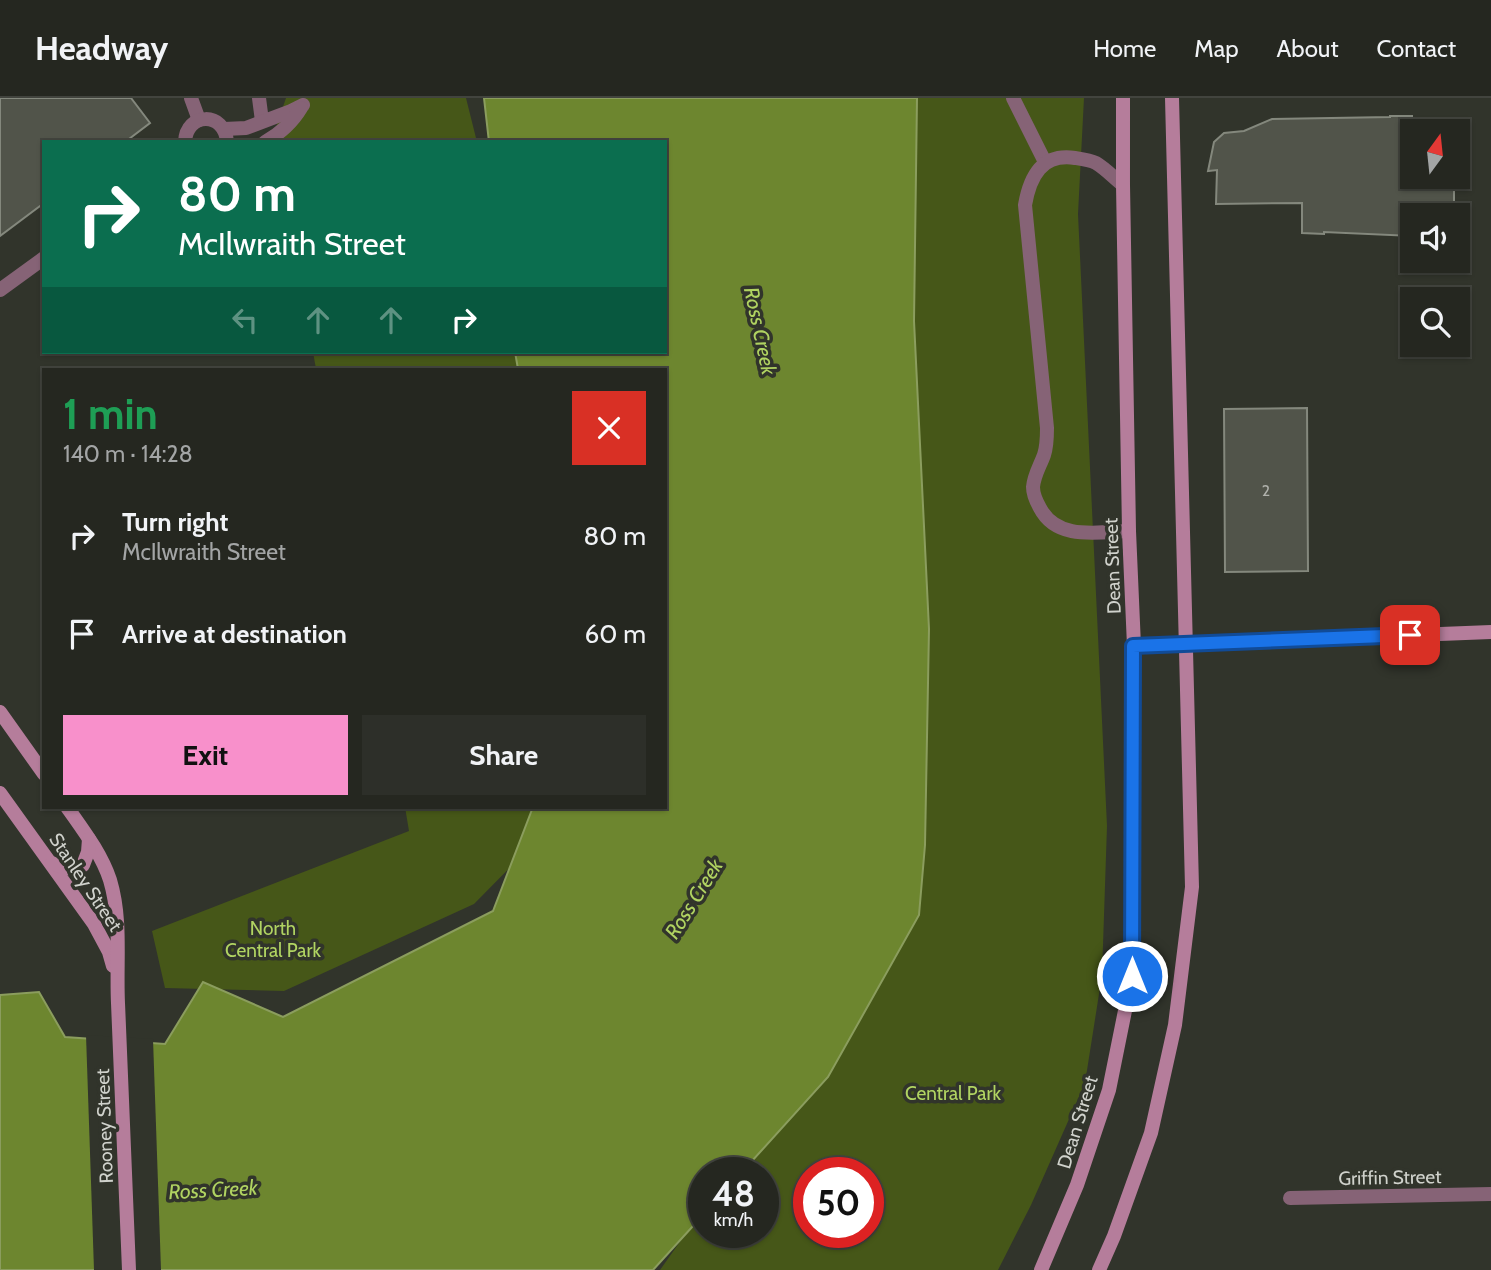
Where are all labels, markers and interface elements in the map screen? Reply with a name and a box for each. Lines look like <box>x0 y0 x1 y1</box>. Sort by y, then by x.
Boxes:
text: Headway <box>35 28 168 68</box>
text: Home <box>1093 34 1156 63</box>
text: Map <box>1194 34 1239 63</box>
text: About <box>1277 34 1339 63</box>
text: Contact <box>1377 34 1456 63</box>
north arrow <box>1400 119 1470 189</box>
map controls <box>1400 119 1470 357</box>
text: 80 m <box>178 164 296 223</box>
icon: right <box>63 168 154 259</box>
button: sound <box>1400 203 1470 273</box>
text: McIlwraith Street <box>178 224 406 263</box>
water label: Ross Creek <box>739 285 782 378</box>
button: search <box>1400 287 1470 357</box>
icon: left <box>226 301 264 339</box>
icon: ahead <box>299 301 337 339</box>
icon: ahead <box>372 301 410 339</box>
icon: right <box>445 301 483 339</box>
text: 1 min <box>63 388 158 440</box>
button: close <box>572 391 646 465</box>
text: 140 m · 14:28 <box>63 440 193 468</box>
house number: 2 <box>1262 481 1270 500</box>
text: Turn right <box>122 506 228 538</box>
icon: right <box>63 517 101 555</box>
street label: Dean Street <box>1099 517 1126 614</box>
text: 80 m <box>583 520 646 552</box>
text: McIlwraith Street <box>122 538 286 566</box>
pin <box>1380 605 1440 665</box>
icon: arrive <box>63 615 101 653</box>
icon: arrive <box>1391 616 1429 654</box>
text: Arrive at destination <box>122 618 347 650</box>
text: 60 m <box>584 618 646 650</box>
button: Exit <box>63 715 348 795</box>
button: Share <box>362 715 646 795</box>
street label: Stanley Street <box>44 829 127 936</box>
water label: Ross Creek <box>659 853 728 943</box>
park label: North Central Park <box>225 917 321 962</box>
position arrow <box>1095 939 1169 1013</box>
street label: Rooney Street <box>91 1068 118 1184</box>
street label: Dean Street <box>1052 1072 1103 1172</box>
park label: Central Park <box>905 1082 1001 1105</box>
speed limit sign: 50 <box>793 1157 884 1248</box>
street label: Griffin Street <box>1338 1165 1442 1190</box>
text: 48 <box>712 1172 755 1215</box>
water label: Ross Creek <box>168 1175 259 1204</box>
text: km/h <box>714 1209 753 1231</box>

